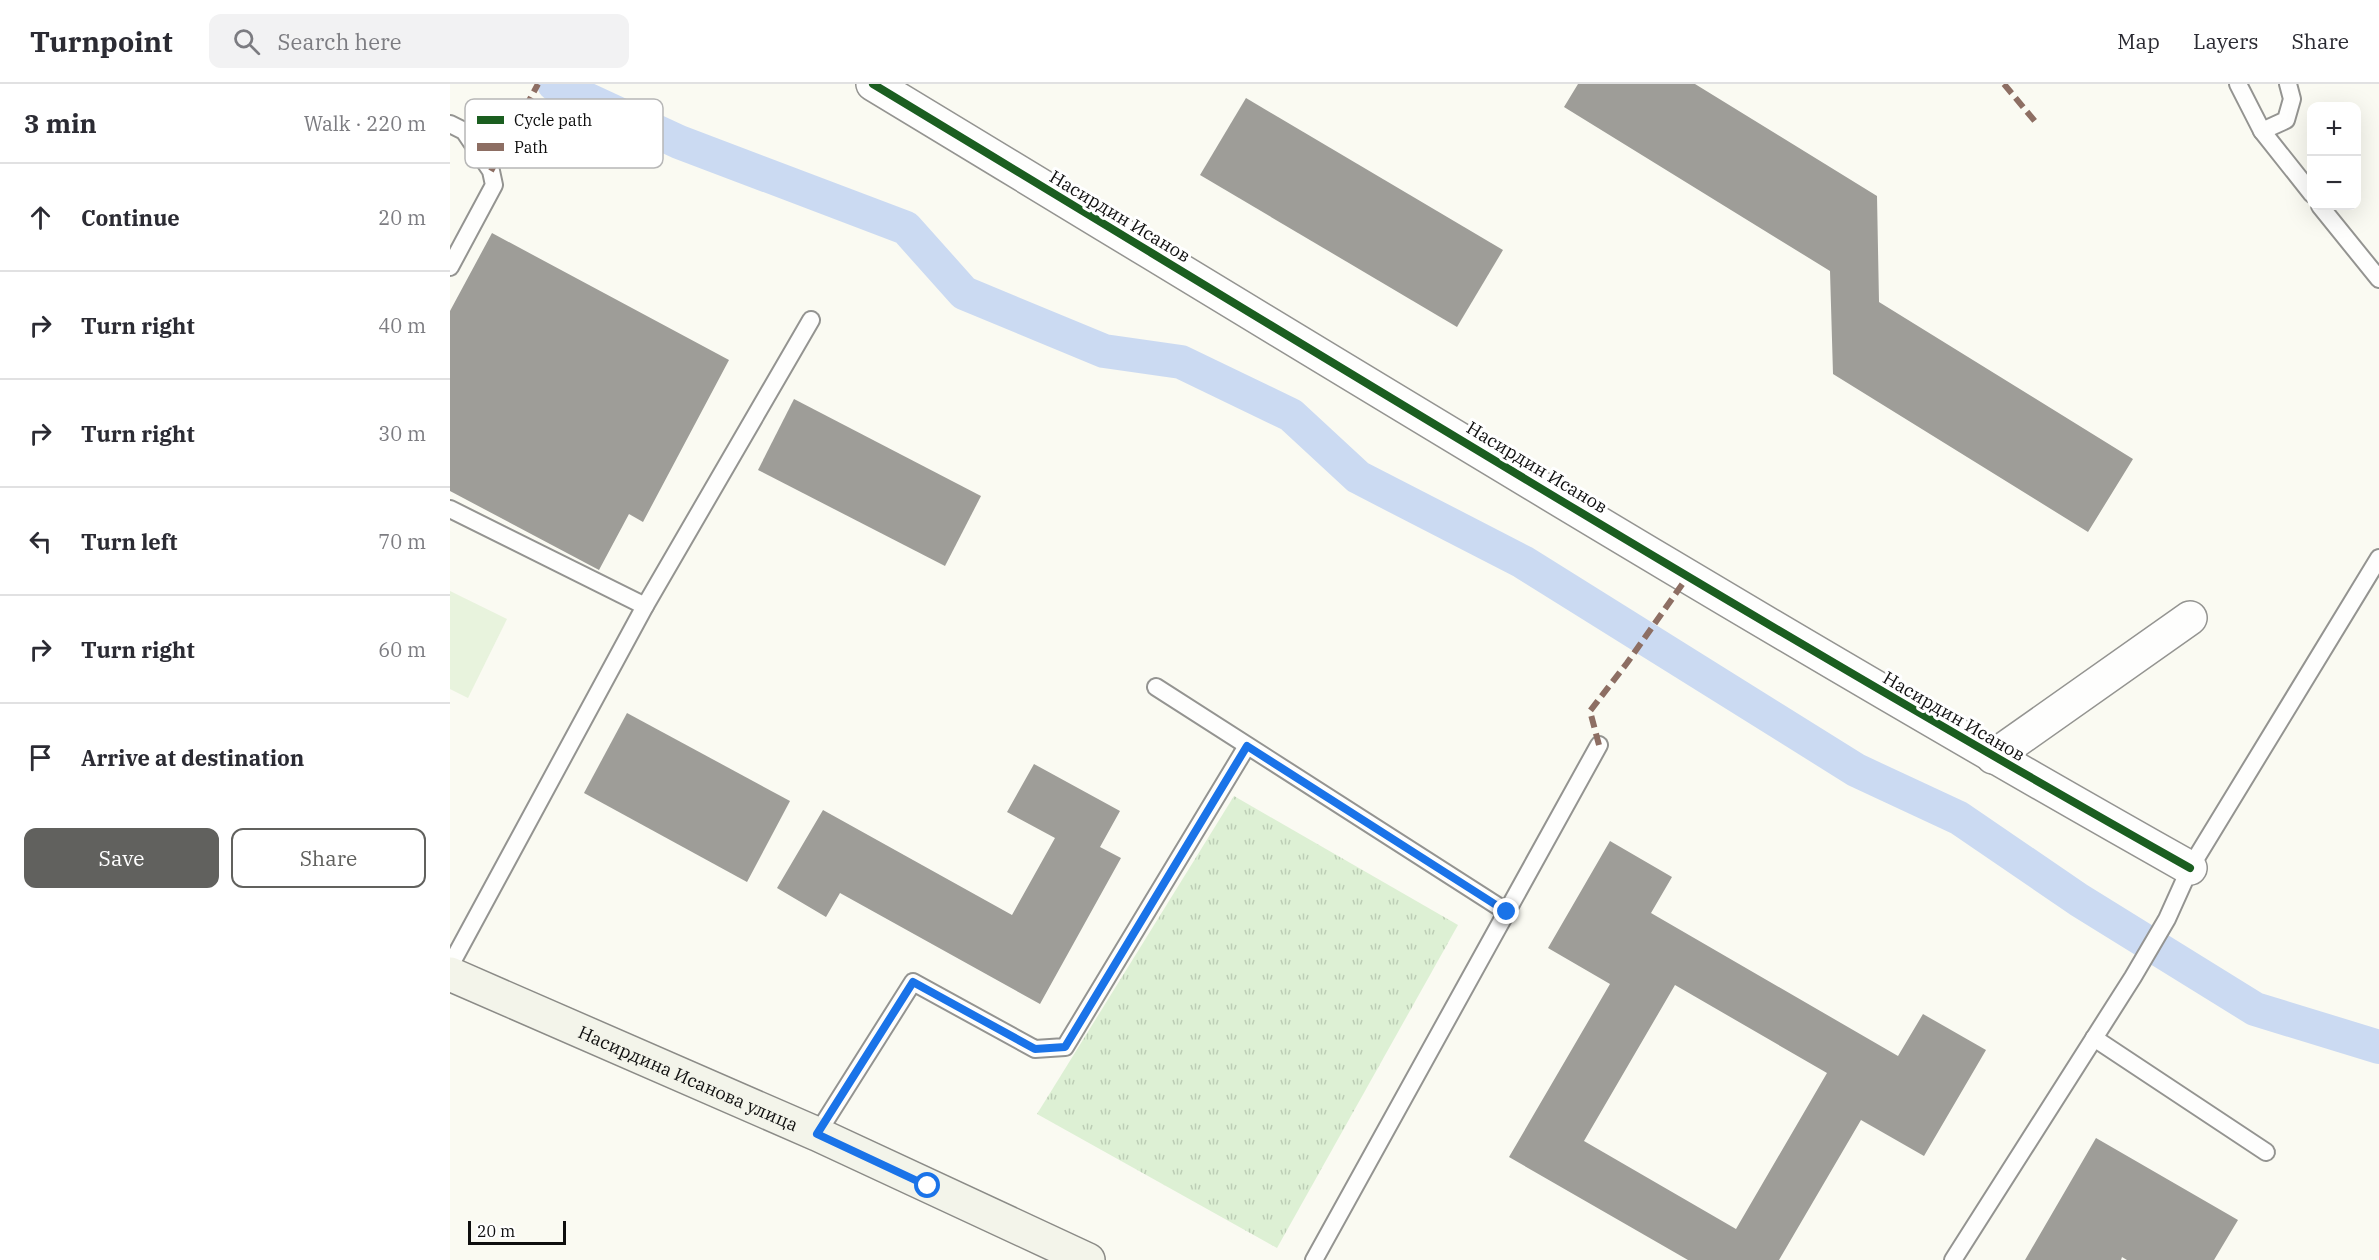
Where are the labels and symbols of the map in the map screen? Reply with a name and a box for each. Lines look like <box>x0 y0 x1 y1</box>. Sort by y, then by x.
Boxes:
legend <box>465 99 663 168</box>
text: Cycle path <box>514 110 592 130</box>
text: Path <box>514 137 548 157</box>
street label: Насирдин Исанов <box>1045 165 1195 267</box>
street label: Насирдин Исанов <box>1462 416 1612 518</box>
street label: Насирдин Исанов <box>1879 666 2029 766</box>
route end <box>1493 898 1519 924</box>
street label: Насирдина Исанова улица <box>575 1020 802 1136</box>
route start <box>914 1172 940 1198</box>
scale bar <box>468 1218 566 1246</box>

